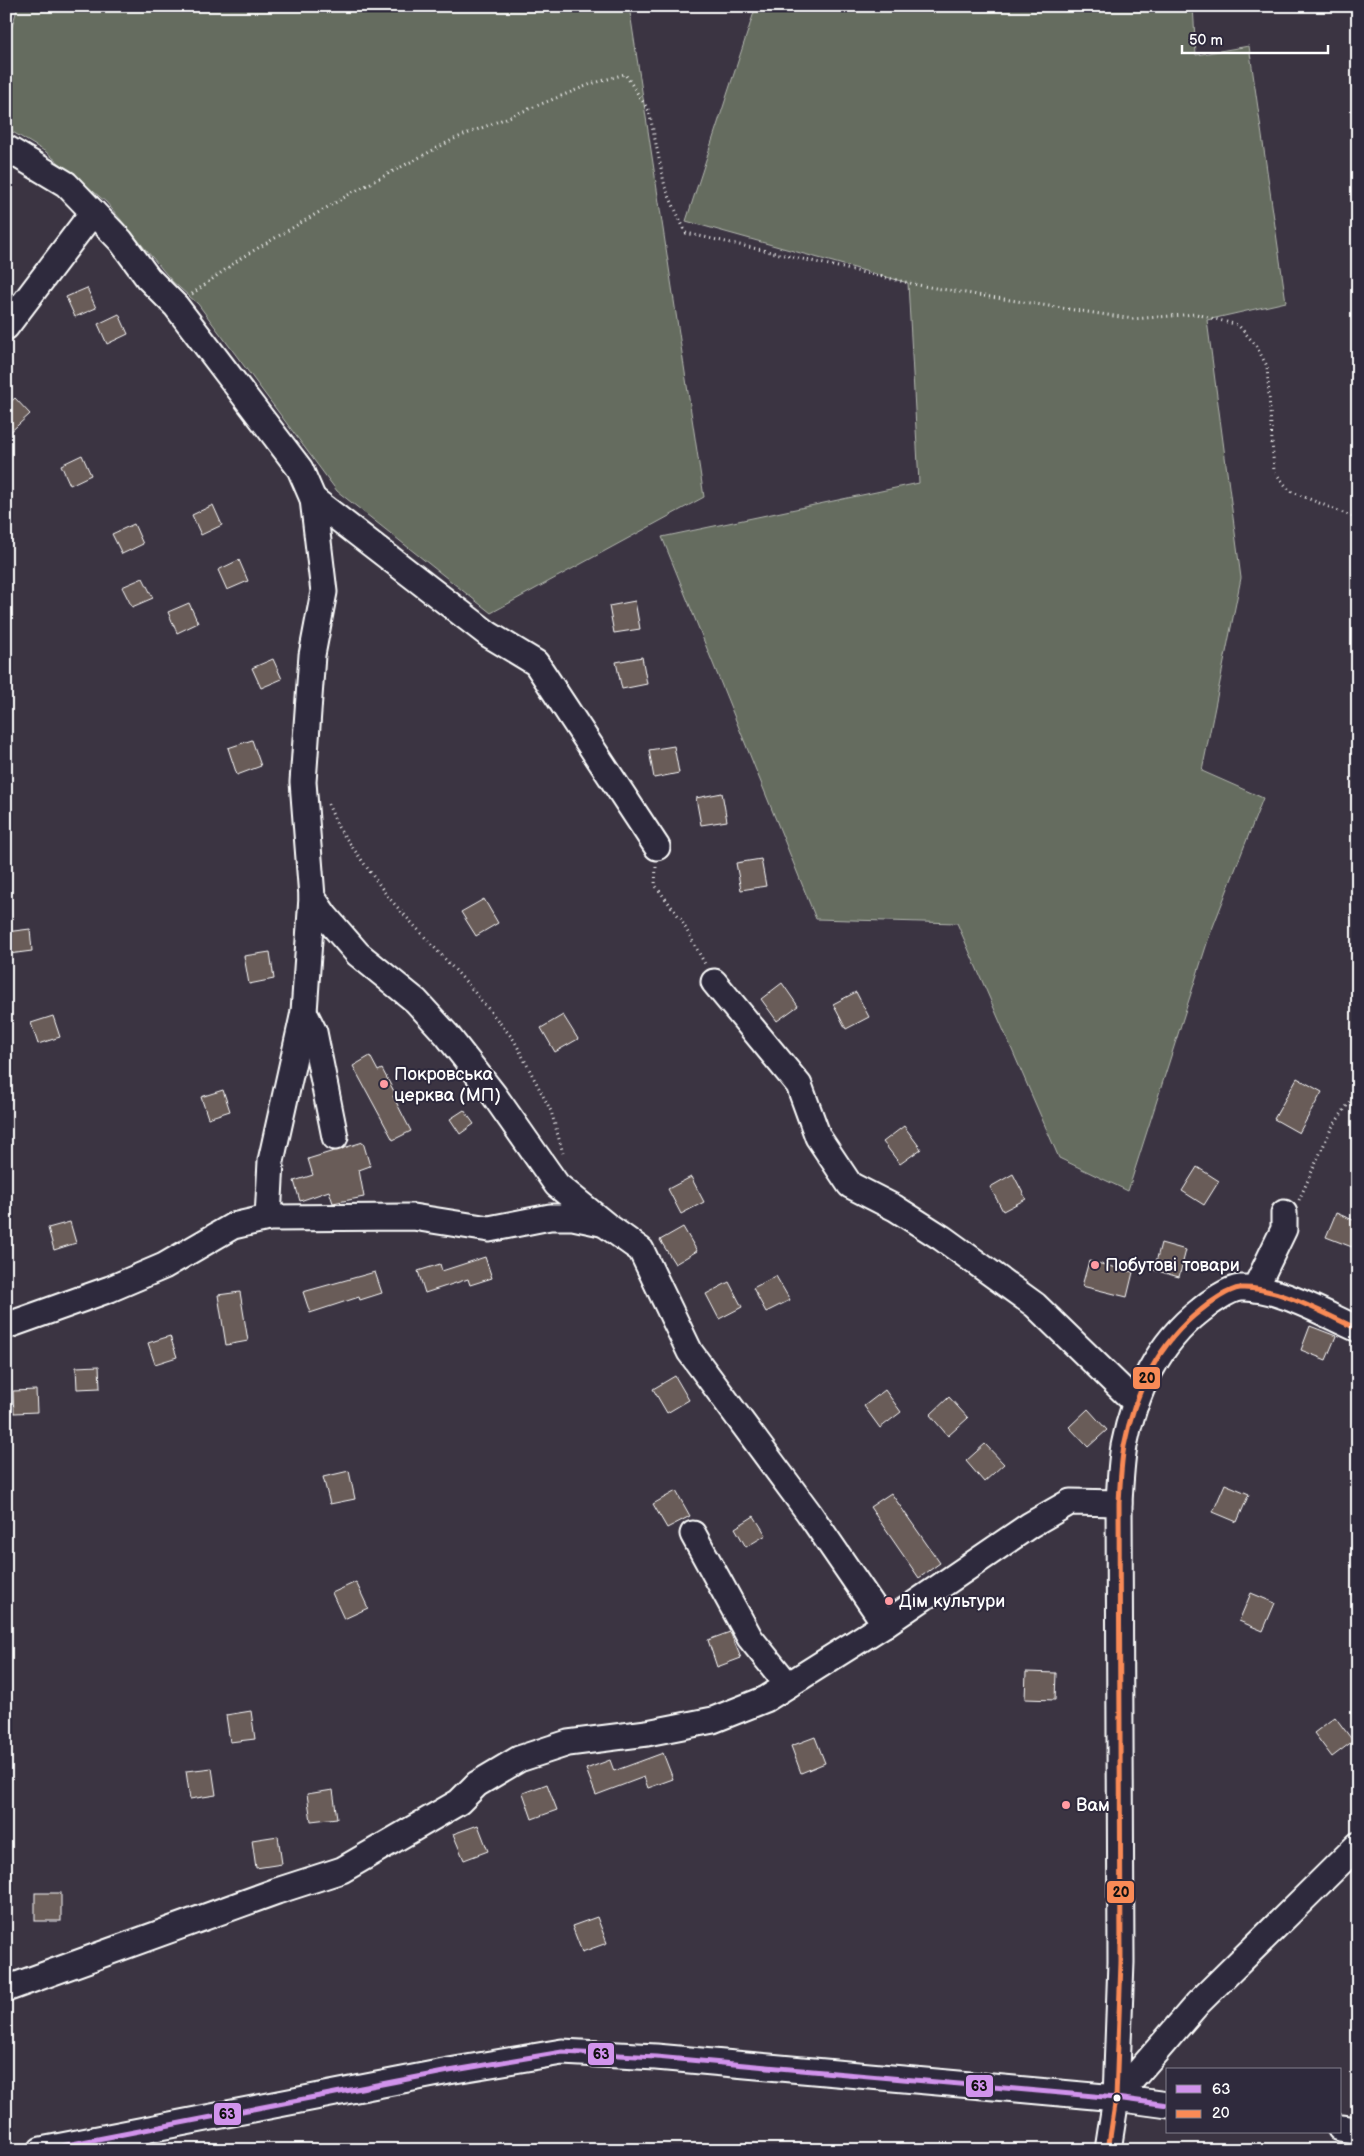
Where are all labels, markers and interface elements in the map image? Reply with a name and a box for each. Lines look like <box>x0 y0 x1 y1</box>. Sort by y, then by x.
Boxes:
scale bar <box>1182 22 1328 54</box>
text: 50 m <box>1189 31 1223 50</box>
place label: Покровська церква (МП) <box>394 1064 501 1106</box>
marker: Покровська церква (МП) <box>378 1078 390 1090</box>
place label: Побутові товари <box>1105 1255 1240 1276</box>
marker: Побутові товари <box>1089 1259 1101 1271</box>
line badge: 20 <box>1132 1366 1161 1390</box>
text: 20 <box>1139 1370 1156 1387</box>
place label: Дім культури <box>899 1591 1005 1612</box>
marker: Дім культури <box>883 1595 895 1607</box>
place label: Вам <box>1076 1795 1110 1816</box>
marker: Вам <box>1060 1799 1072 1811</box>
line badge: 20 <box>1106 1880 1135 1904</box>
text: 20 <box>1113 1884 1130 1901</box>
line badge: 63 <box>587 2042 615 2066</box>
text: 63 <box>593 2046 609 2063</box>
legend <box>1166 2068 1342 2134</box>
line badge: 63 <box>965 2074 994 2098</box>
text: 63 <box>971 2078 987 2095</box>
text: 63 <box>1212 2080 1230 2099</box>
unlabelled marker <box>1112 2093 1122 2103</box>
line badge: 63 <box>213 2102 242 2126</box>
text: 20 <box>1212 2104 1230 2123</box>
text: 63 <box>219 2106 235 2123</box>

